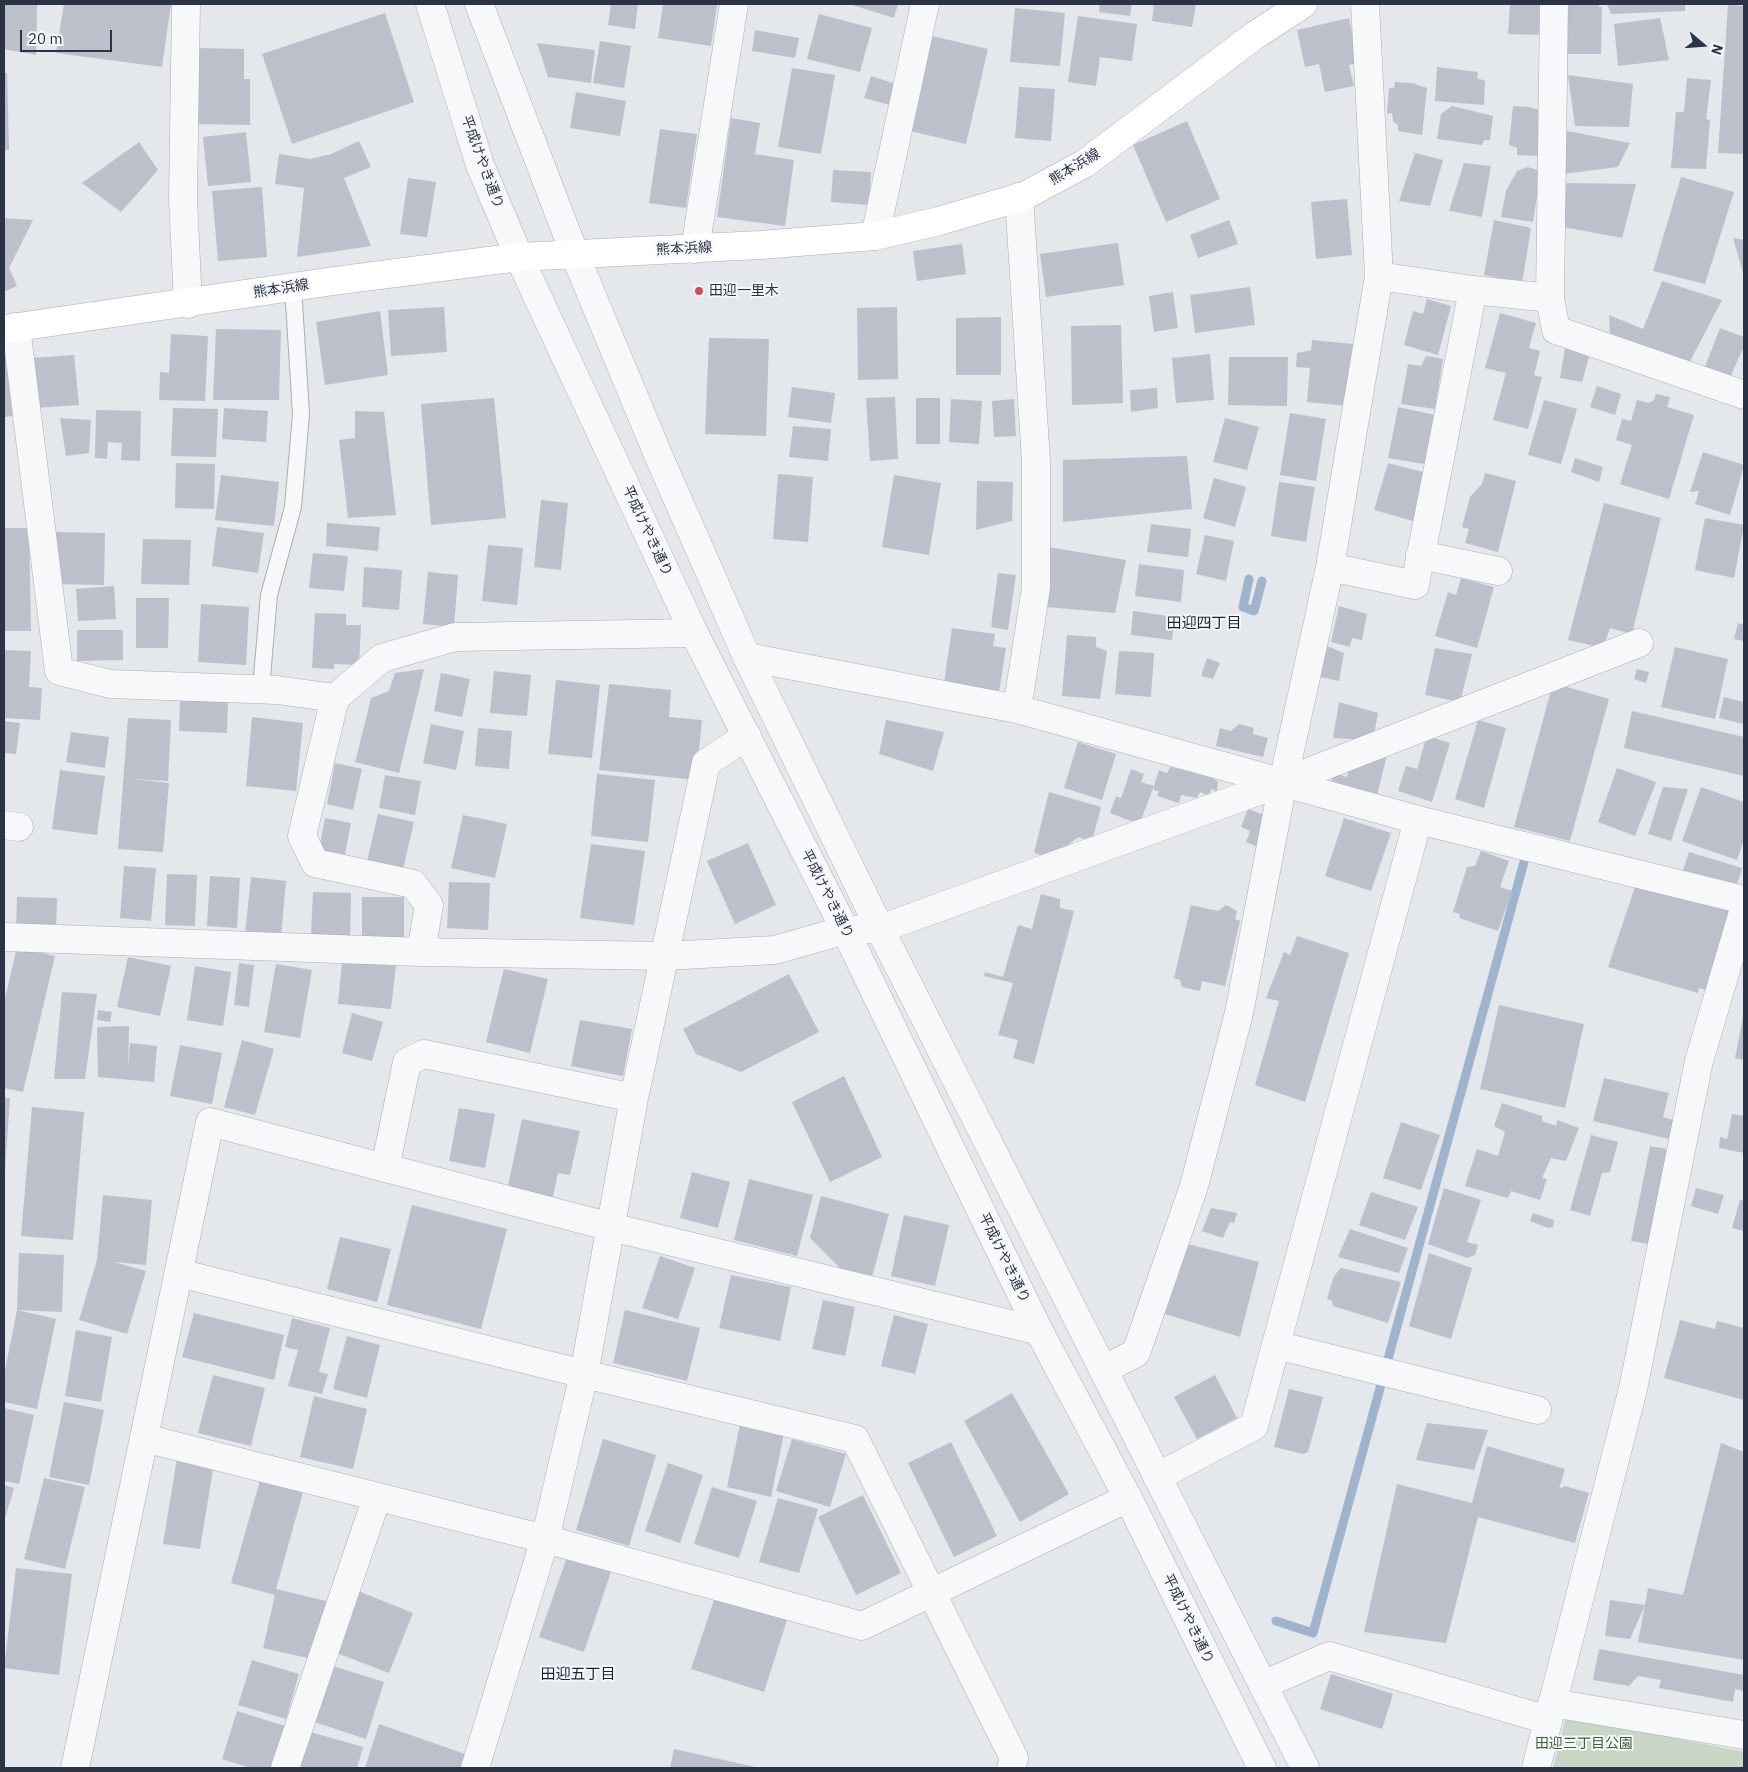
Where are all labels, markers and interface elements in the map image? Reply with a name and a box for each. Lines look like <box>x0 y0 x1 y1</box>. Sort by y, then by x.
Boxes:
scale bar <box>22 20 115 52</box>
north arrow <box>1678 20 1728 70</box>
text: 20 m <box>28 29 63 48</box>
text: N <box>1707 42 1727 57</box>
street label: 平成けやき通り <box>457 113 507 211</box>
street label: 熊本浜線 <box>1047 145 1103 189</box>
street label: 熊本浜線 <box>656 239 712 259</box>
street label: 熊本浜線 <box>252 276 310 302</box>
place label: 田迎一里木 <box>709 283 779 299</box>
marker: 田迎一里木 <box>693 285 705 297</box>
street label: 平成けやき通り <box>619 483 675 579</box>
district label: 田迎四丁目 <box>1167 615 1241 633</box>
street label: 平成けやき通り <box>797 847 857 941</box>
street label: 平成けやき通り <box>975 1210 1033 1306</box>
street label: 平成けやき通り <box>1159 1571 1217 1667</box>
district label: 田迎五丁目 <box>541 1666 615 1684</box>
park label: 田迎三丁目公園 <box>1535 1736 1633 1752</box>

